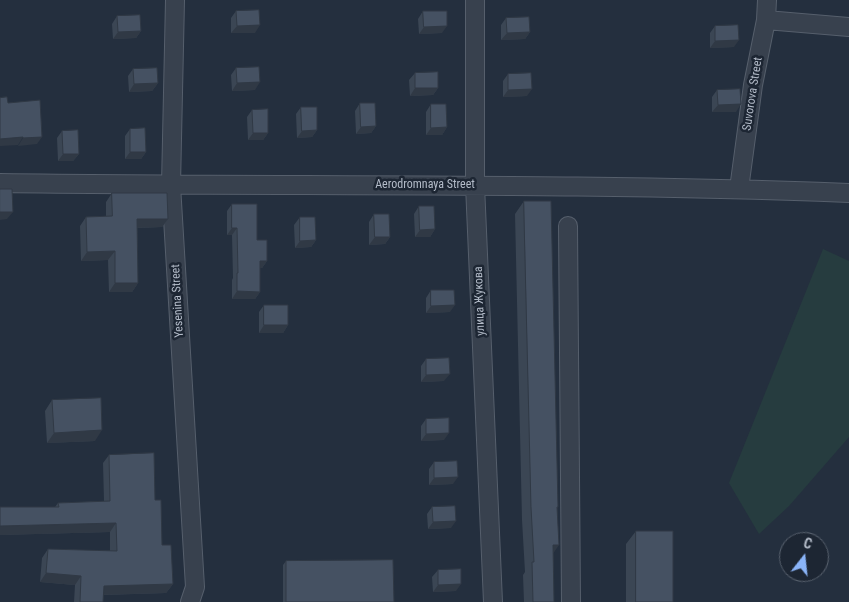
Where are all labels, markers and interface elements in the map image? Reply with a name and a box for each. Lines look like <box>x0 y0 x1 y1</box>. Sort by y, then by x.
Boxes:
street label: Suvorova Street <box>740 56 766 132</box>
street label: Aerodromnaya Street <box>375 178 475 192</box>
street label: Yesenina Street <box>169 264 187 338</box>
street label: улица Жукова <box>472 266 488 336</box>
north arrow <box>779 532 829 582</box>
text: С <box>802 535 814 552</box>

